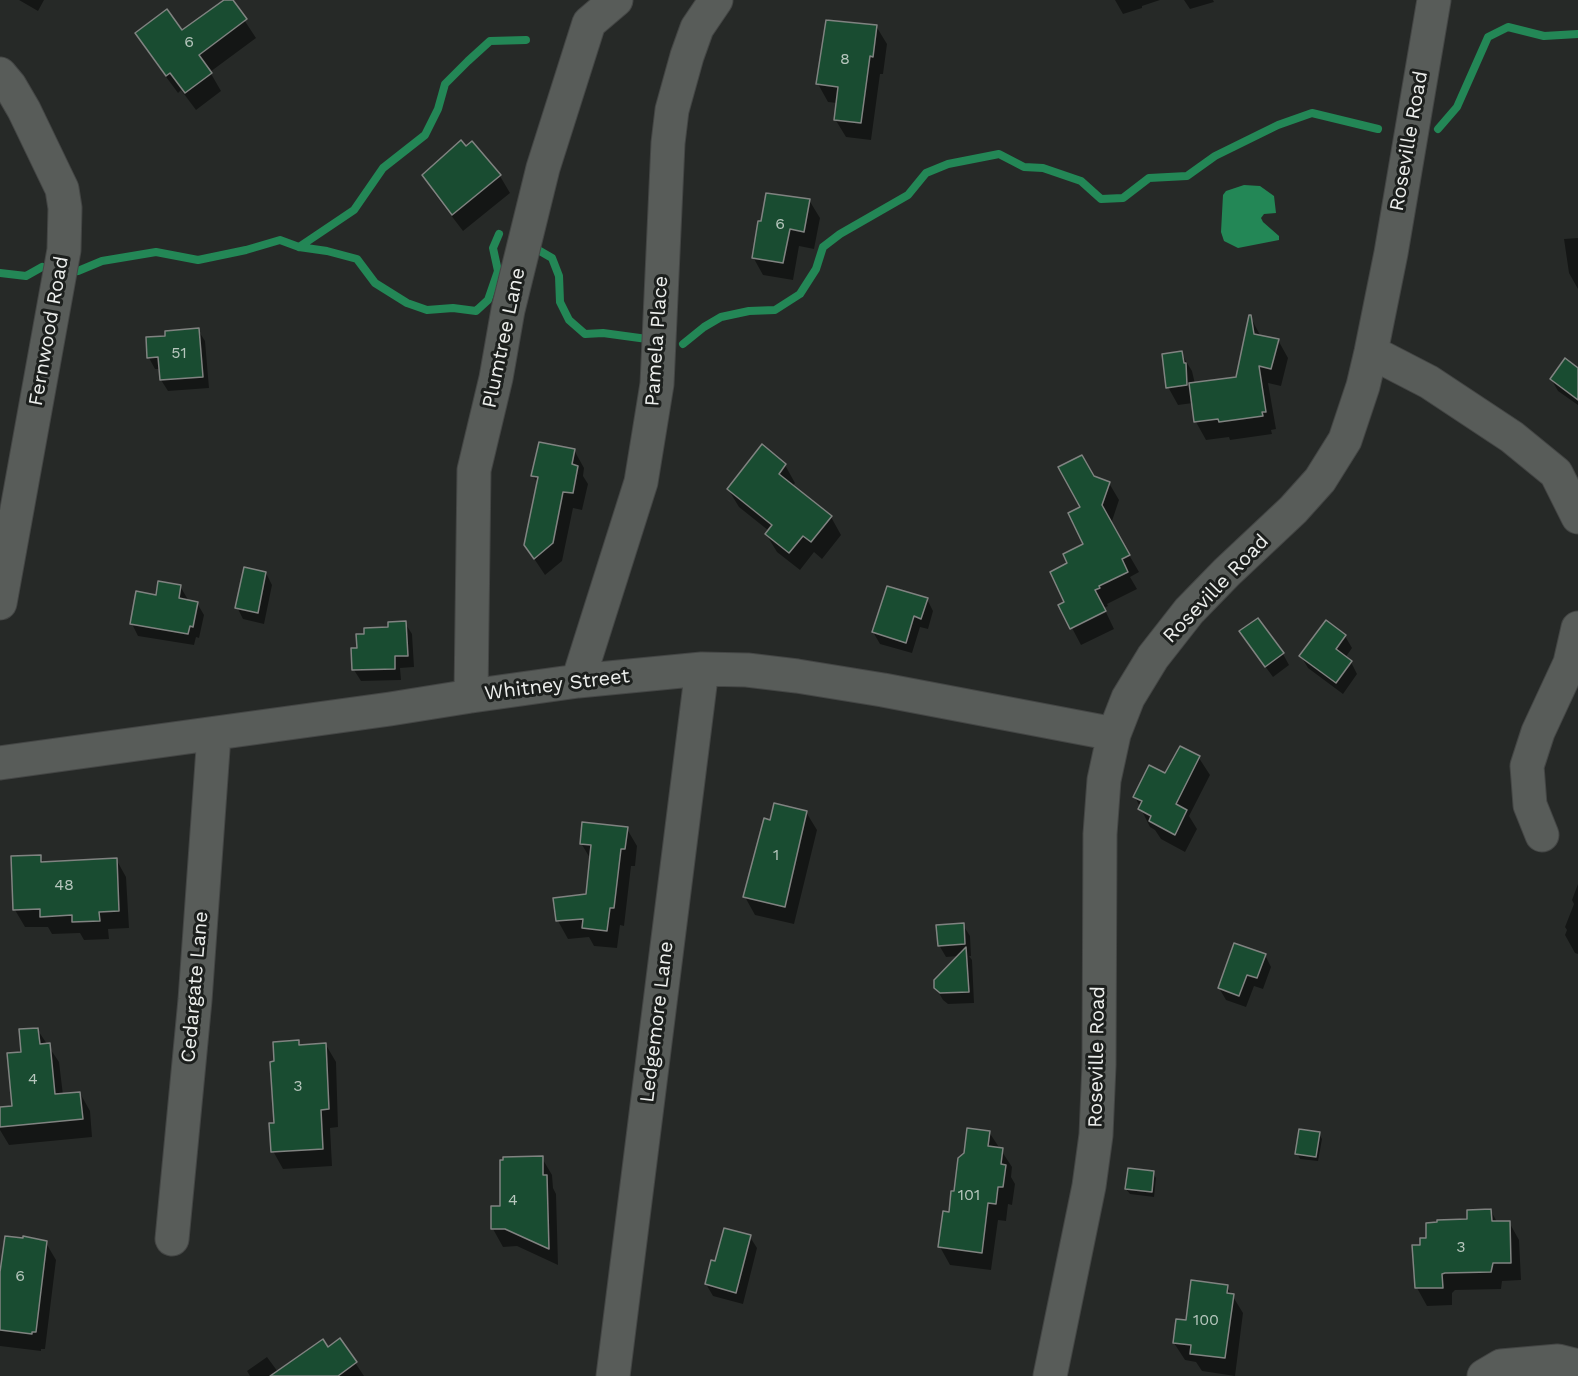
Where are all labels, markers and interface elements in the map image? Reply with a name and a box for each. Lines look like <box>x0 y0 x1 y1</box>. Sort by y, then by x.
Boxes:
house number: 6 <box>184 32 194 52</box>
house number: 8 <box>840 49 850 69</box>
street label: Roseville Road <box>1385 69 1433 213</box>
house number: 6 <box>775 214 785 234</box>
street label: Fernwood Road <box>24 254 74 408</box>
street label: Plumtree Lane <box>477 266 531 410</box>
street label: Pamela Place <box>640 275 674 407</box>
house number: 51 <box>171 343 187 363</box>
street label: Roseville Road <box>1158 530 1274 648</box>
street label: Whitney Street <box>483 664 631 706</box>
house number: 1 <box>773 845 779 865</box>
house number: 48 <box>54 875 74 895</box>
street label: Cedargate Lane <box>176 910 214 1064</box>
street label: Ledgemore Lane <box>635 940 679 1104</box>
street label: Roseville Road <box>1084 986 1110 1128</box>
house number: 4 <box>28 1069 38 1089</box>
house number: 3 <box>293 1076 303 1096</box>
house number: 101 <box>958 1185 980 1205</box>
house number: 4 <box>508 1190 518 1210</box>
house number: 3 <box>1456 1237 1466 1257</box>
house number: 6 <box>15 1266 25 1286</box>
house number: 100 <box>1193 1310 1219 1330</box>

